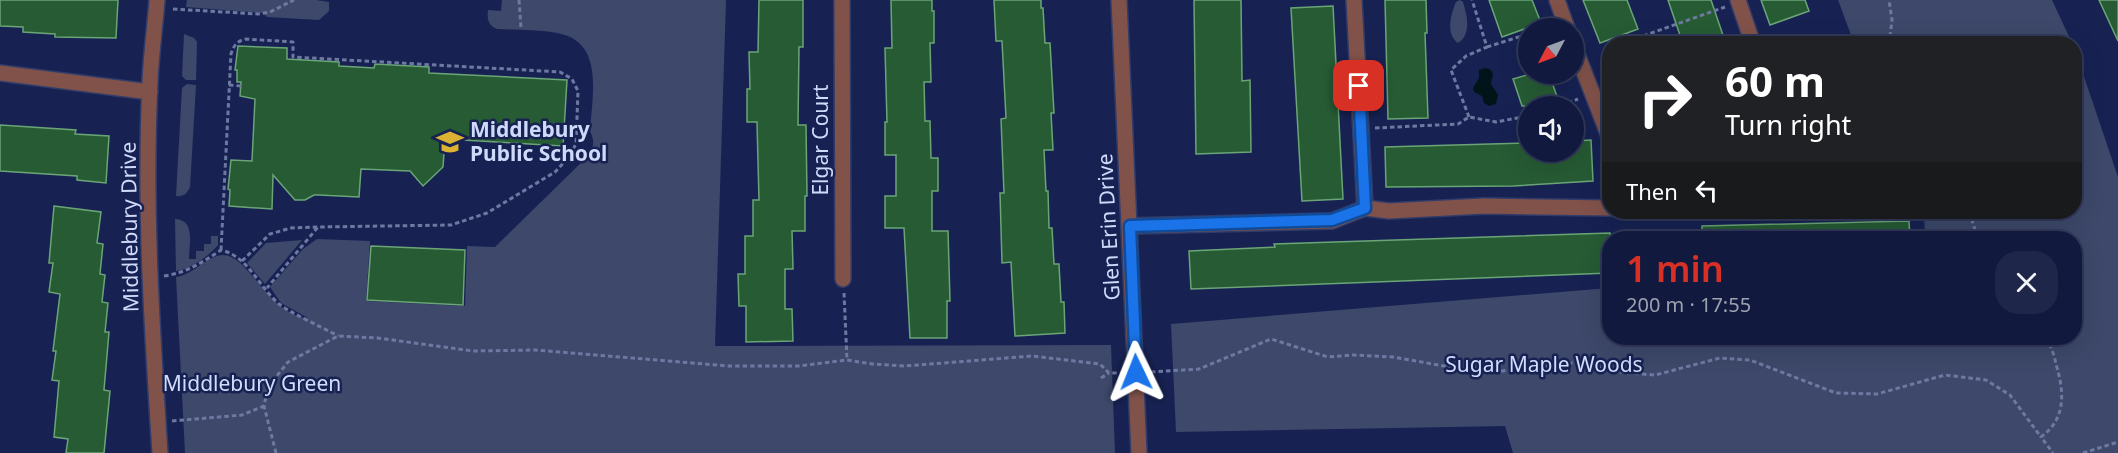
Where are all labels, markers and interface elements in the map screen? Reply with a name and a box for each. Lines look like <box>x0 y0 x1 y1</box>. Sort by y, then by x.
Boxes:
north arrow <box>1518 18 1584 84</box>
map controls <box>1518 18 1584 162</box>
text: 60 m <box>1725 52 1825 109</box>
pin <box>1333 60 1384 111</box>
icon: right <box>1626 60 1704 138</box>
icon: arrive <box>1342 69 1375 102</box>
street label: Elgar Court <box>806 84 834 196</box>
button: sound <box>1518 96 1584 162</box>
text: Turn right <box>1725 106 1851 143</box>
place label: Middlebury Public School <box>470 115 607 167</box>
school or university icon: Middlebury Public School <box>435 127 465 157</box>
street label: Middlebury Drive <box>114 142 144 312</box>
street label: Glen Erin Drive <box>1090 153 1126 301</box>
icon: left <box>1690 174 1723 207</box>
text: Then <box>1626 176 1678 206</box>
text: 1 min <box>1626 244 1724 293</box>
button: close <box>1995 251 2058 314</box>
text: 200 m · 17:55 <box>1626 291 1751 318</box>
position arrow <box>1104 340 1168 404</box>
park label: Sugar Maple Woods <box>1445 350 1643 378</box>
park label: Middlebury Green <box>163 369 341 397</box>

